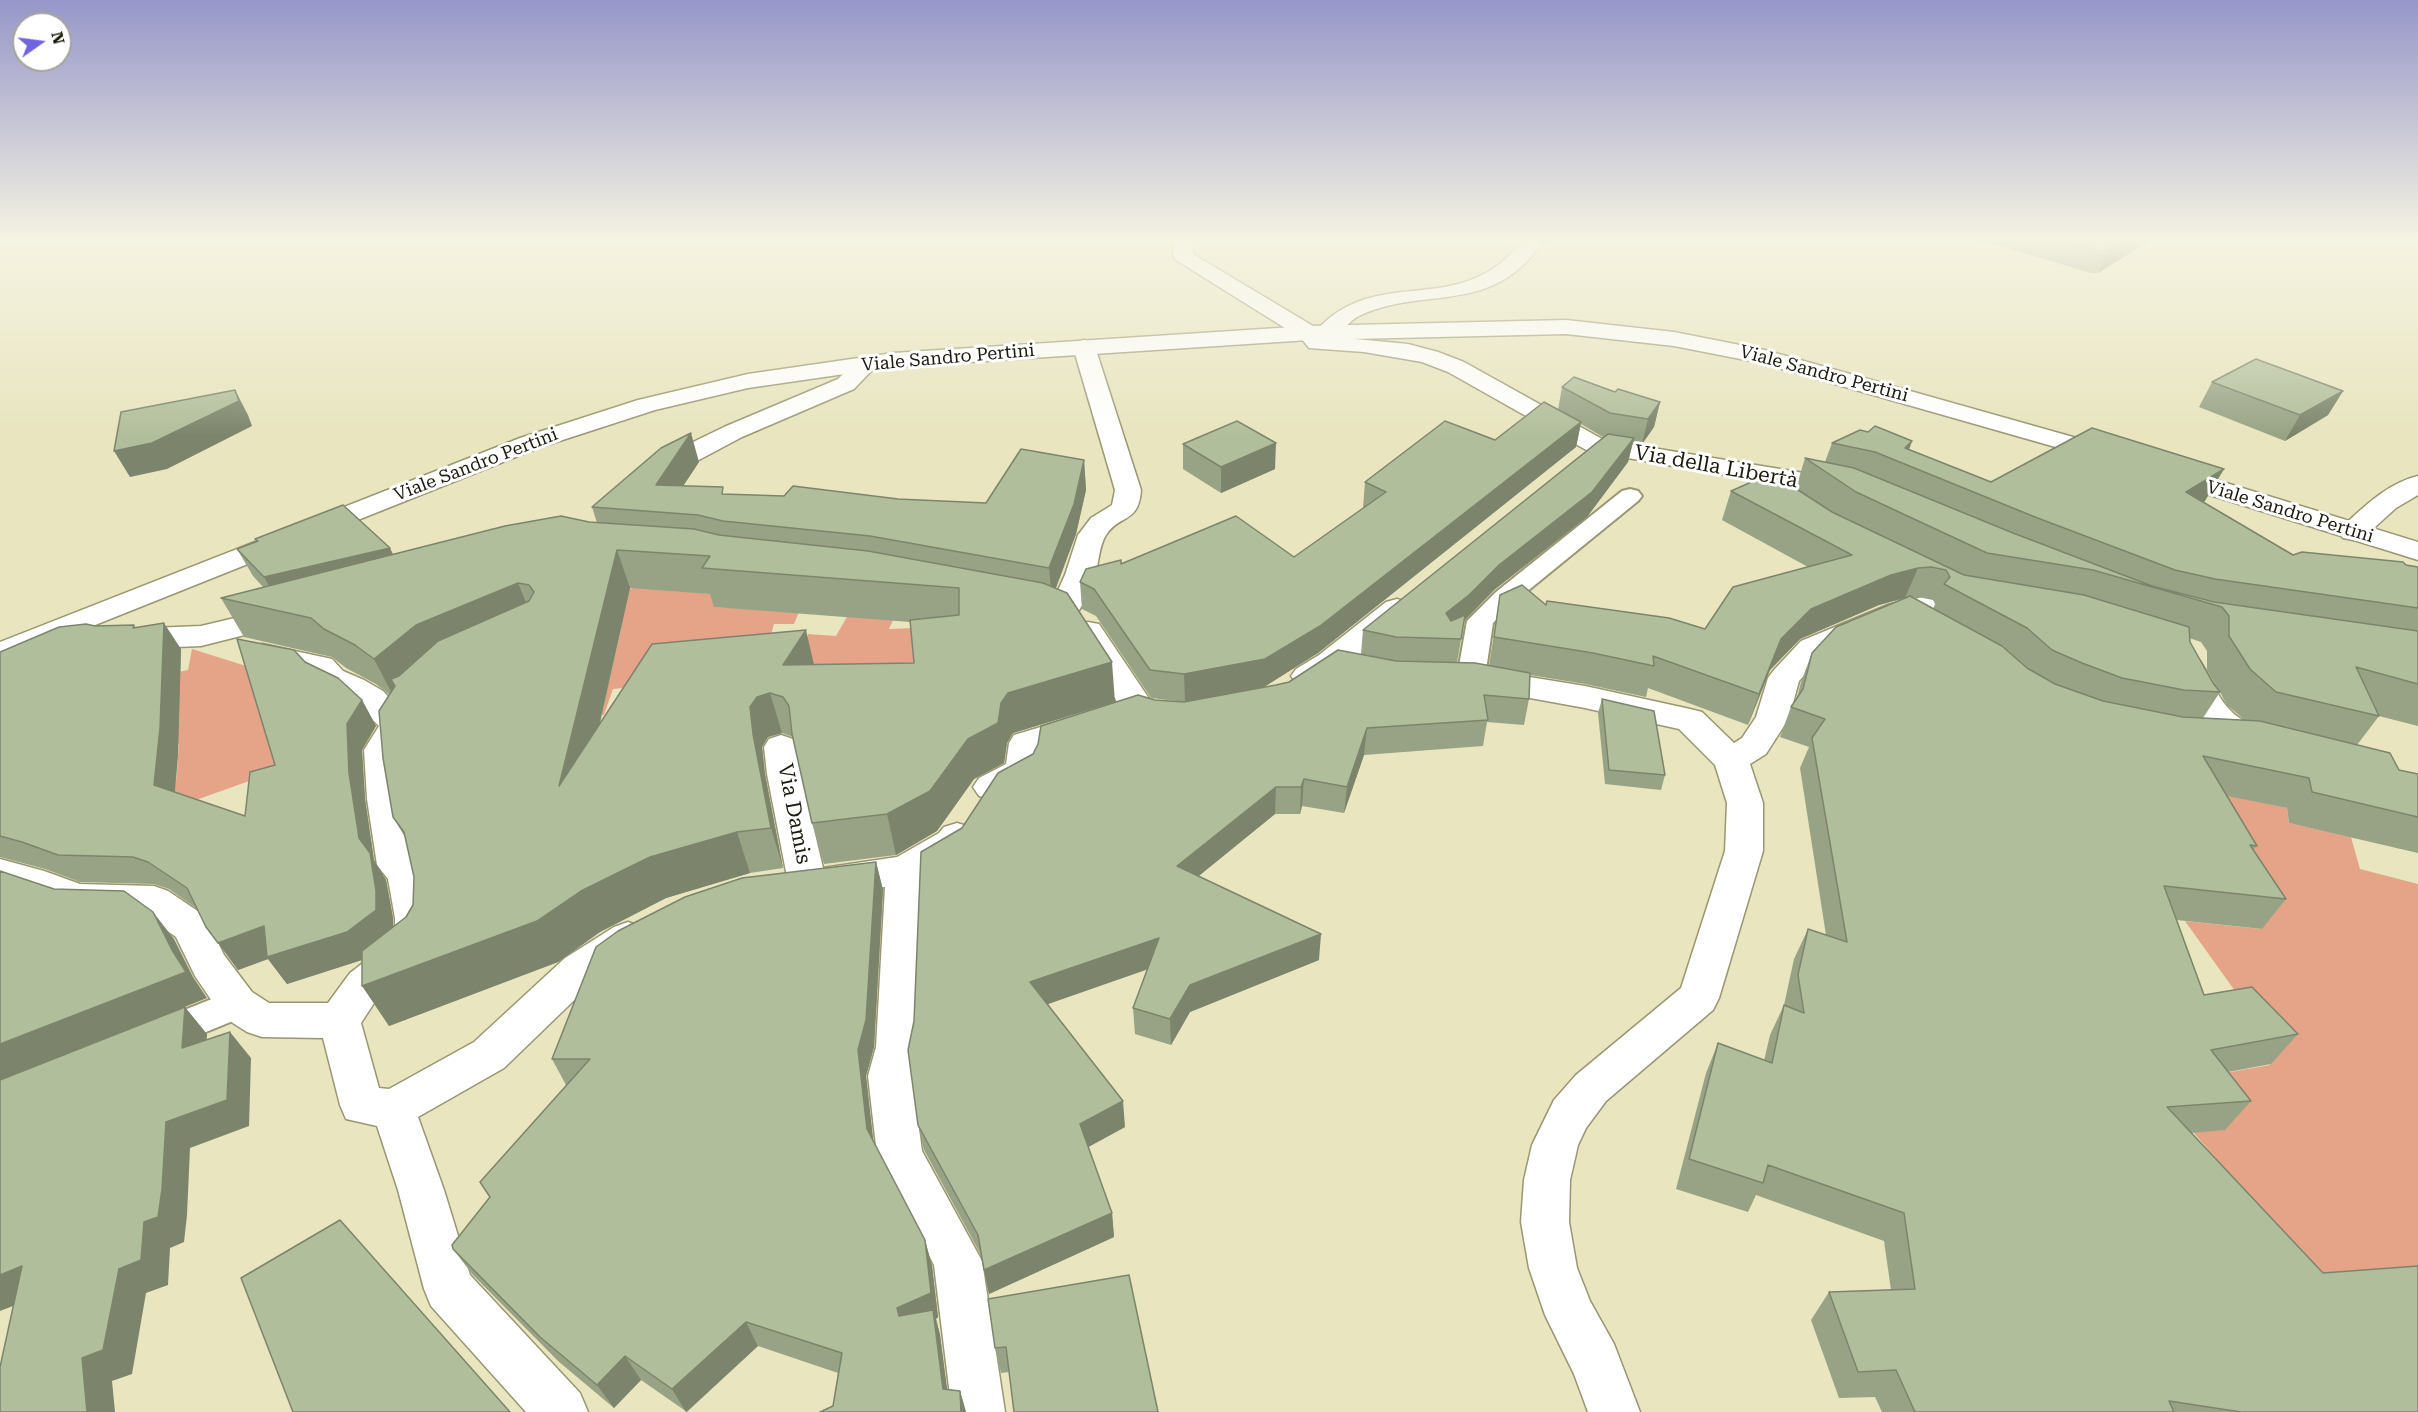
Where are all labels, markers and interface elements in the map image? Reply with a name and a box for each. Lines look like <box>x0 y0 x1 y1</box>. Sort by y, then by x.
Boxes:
north arrow <box>12 12 72 72</box>
text: N <box>47 30 69 46</box>
street label: Viale Sandro Pertini <box>861 340 1035 376</box>
street label: Viale Sandro Pertini <box>1737 341 1911 407</box>
street label: Viale Sandro Pertini <box>391 424 561 506</box>
street label: Via della Libertà <box>1632 440 1800 494</box>
street label: Viale Sandro Pertini <box>2204 476 2376 548</box>
street label: Via Damis <box>772 762 816 866</box>

